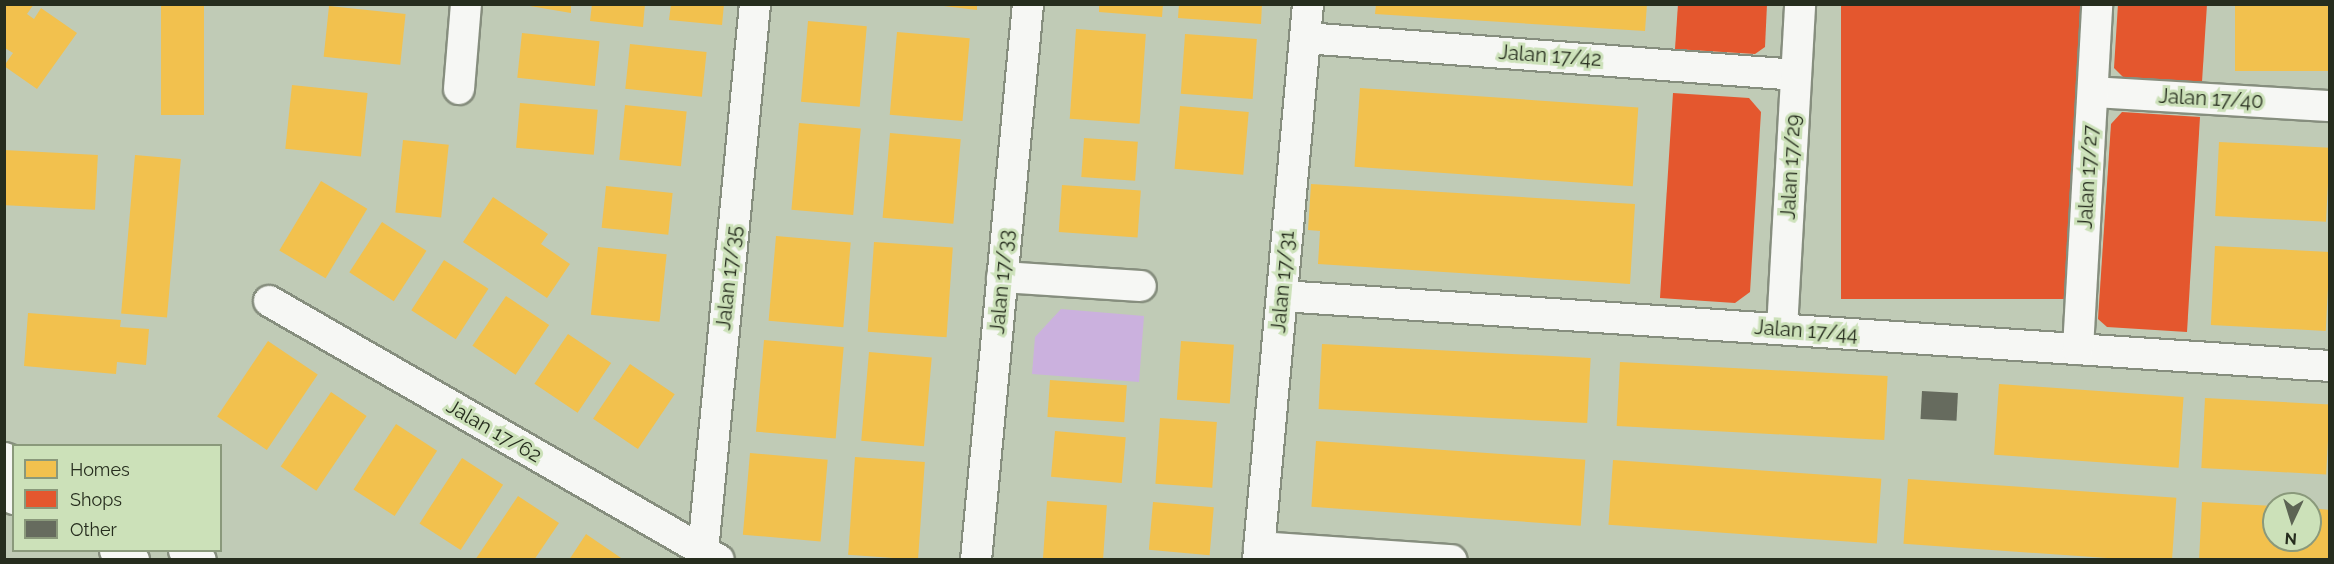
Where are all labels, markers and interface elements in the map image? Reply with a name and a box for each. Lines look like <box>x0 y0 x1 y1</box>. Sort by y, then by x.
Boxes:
street label: Jalan 17/42 <box>1498 40 1602 72</box>
street label: Jalan 17/40 <box>2158 84 2264 114</box>
street label: Jalan 17/29 <box>1776 114 1806 220</box>
street label: Jalan 17/27 <box>2073 124 2103 230</box>
street label: Jalan 17/35 <box>712 225 746 331</box>
street label: Jalan 17/33 <box>985 229 1019 335</box>
street label: Jalan 17/31 <box>1267 230 1299 334</box>
street label: Jalan 17/44 <box>1754 315 1858 347</box>
street label: Jalan 17/62 <box>442 394 546 468</box>
legend <box>12 444 222 552</box>
text: Homes <box>70 459 130 480</box>
text: Shops <box>70 489 122 510</box>
north arrow <box>2262 492 2322 552</box>
text: Other <box>70 519 117 540</box>
text: N <box>2284 529 2298 548</box>

